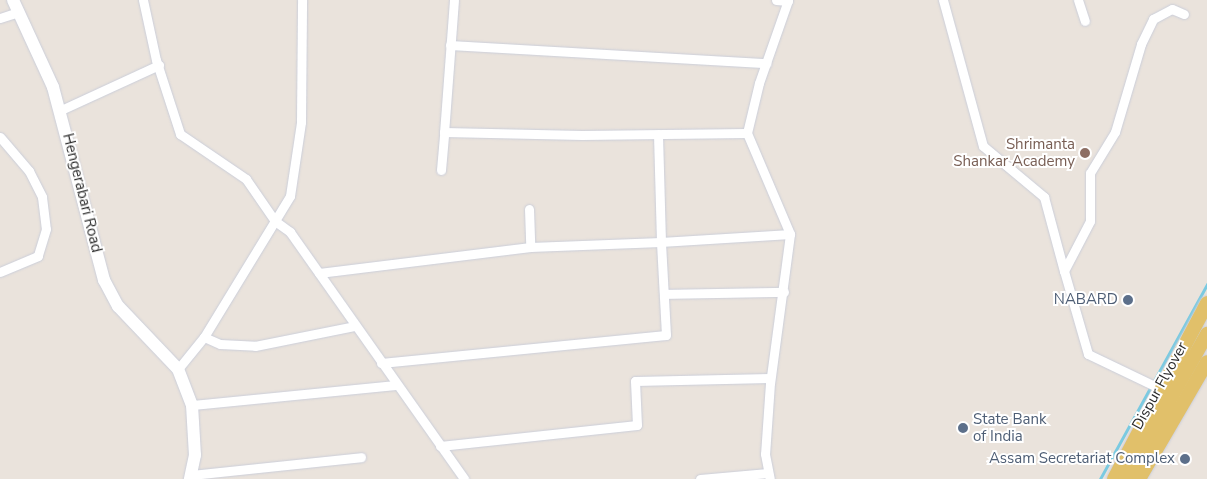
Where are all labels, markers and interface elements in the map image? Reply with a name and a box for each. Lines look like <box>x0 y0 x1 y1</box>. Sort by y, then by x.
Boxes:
street label: Hengerabari Road <box>58 132 106 254</box>
place label: Shrimanta Shankar Academy <box>953 135 1075 170</box>
marker: Shrimanta Shankar Academy <box>1079 147 1091 159</box>
place label: NABARD <box>1054 291 1118 309</box>
marker: NABARD <box>1122 294 1134 306</box>
street label: Dispur Flyover <box>1128 339 1192 433</box>
place label: State Bank of India <box>973 410 1047 445</box>
marker: State Bank of India <box>957 422 969 434</box>
place label: Assam Secretariat Complex <box>989 450 1175 468</box>
marker: Assam Secretariat Complex <box>1179 453 1191 465</box>

